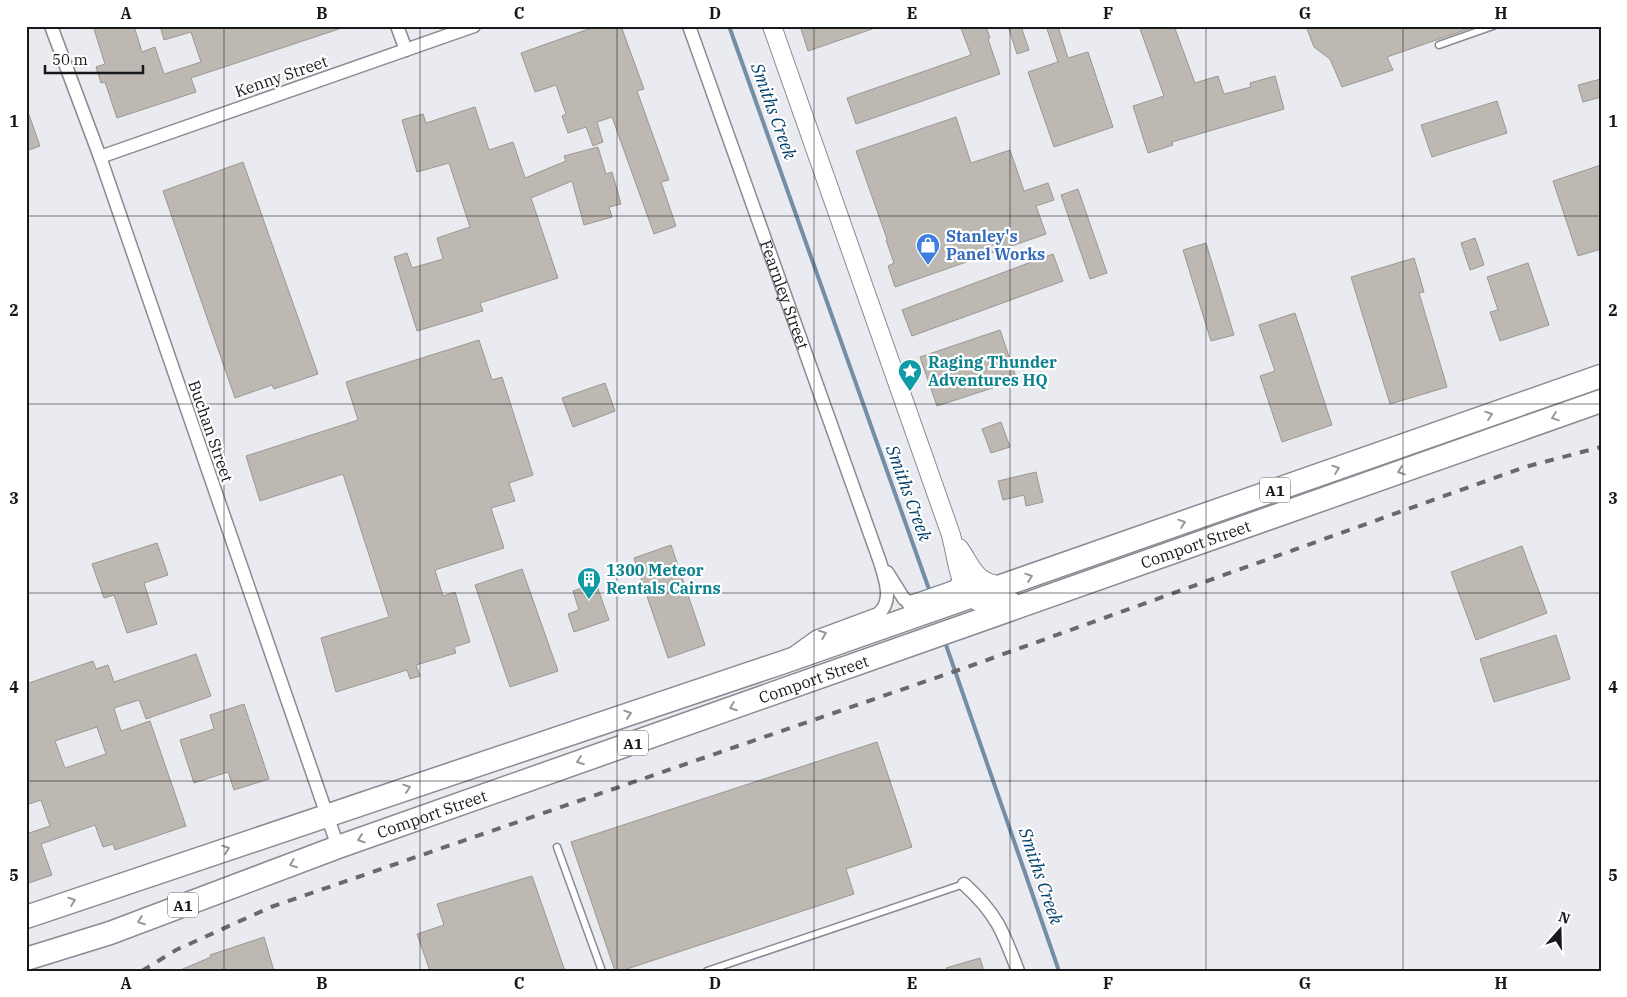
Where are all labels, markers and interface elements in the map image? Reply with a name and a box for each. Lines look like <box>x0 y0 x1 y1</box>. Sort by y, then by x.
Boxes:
text: A <box>120 3 132 23</box>
text: B <box>316 3 328 23</box>
text: C <box>514 3 524 23</box>
text: D <box>709 3 721 23</box>
text: E <box>907 3 917 23</box>
text: F <box>1103 3 1113 23</box>
text: G <box>1299 3 1311 23</box>
text: H <box>1495 3 1508 23</box>
scale bar <box>45 42 142 74</box>
text: 50 m <box>52 50 88 69</box>
street label: Kenny Street <box>232 51 330 101</box>
water label: Smiths Creek <box>746 59 802 163</box>
text: 1 <box>9 111 19 131</box>
text: 1 <box>1608 111 1618 131</box>
place label: Stanley's Panel Works <box>946 226 1045 264</box>
shop icon: Stanley's Panel Works <box>915 232 941 266</box>
street label: Fearnley Street <box>756 237 813 352</box>
text: 2 <box>9 300 19 320</box>
text: 2 <box>1608 300 1618 320</box>
place label: Raging Thunder Adventures HQ <box>928 352 1057 390</box>
place icon: Raging Thunder Adventures HQ <box>897 358 923 392</box>
street label: Buchan Street <box>184 377 238 485</box>
one-way arrow <box>1484 411 1493 421</box>
one-way arrow <box>1551 411 1560 421</box>
water label: Smiths Creek <box>881 441 937 545</box>
one-way arrow <box>1331 465 1339 475</box>
one-way arrow <box>1398 465 1406 475</box>
road number: A1 <box>1260 478 1290 502</box>
text: 3 <box>9 488 19 508</box>
text: 3 <box>1608 488 1618 508</box>
street label: Comport Street <box>1138 515 1253 573</box>
one-way arrow <box>1178 519 1186 529</box>
place label: 1300 Meteor Rentals Cairns <box>606 560 721 598</box>
building icon: 1300 Meteor Rentals Cairns <box>576 566 602 600</box>
one-way arrow <box>1024 573 1033 583</box>
one-way arrow <box>818 630 827 640</box>
street label: Comport Street <box>756 650 872 708</box>
text: 4 <box>9 677 19 697</box>
text: 4 <box>1608 677 1618 697</box>
one-way arrow <box>730 701 738 711</box>
one-way arrow <box>623 710 632 720</box>
road number: A1 <box>618 730 648 756</box>
one-way arrow <box>577 755 585 765</box>
one-way arrow <box>403 783 411 793</box>
street label: Comport Street <box>374 785 490 843</box>
water label: Smiths Creek <box>1013 824 1068 928</box>
one-way arrow <box>358 834 366 844</box>
one-way arrow <box>222 845 230 855</box>
one-way arrow <box>289 858 298 868</box>
text: 5 <box>9 865 19 885</box>
text: 5 <box>1608 865 1618 885</box>
road number: A1 <box>168 892 198 918</box>
one-way arrow <box>68 897 76 907</box>
north arrow <box>1534 904 1584 954</box>
text: N <box>1556 907 1573 928</box>
one-way arrow <box>137 915 146 925</box>
text: A <box>120 973 132 993</box>
text: B <box>316 973 328 993</box>
text: C <box>514 973 524 993</box>
text: D <box>709 973 721 993</box>
text: E <box>907 973 917 993</box>
text: F <box>1103 973 1113 993</box>
text: G <box>1299 973 1311 993</box>
text: H <box>1495 973 1508 993</box>

